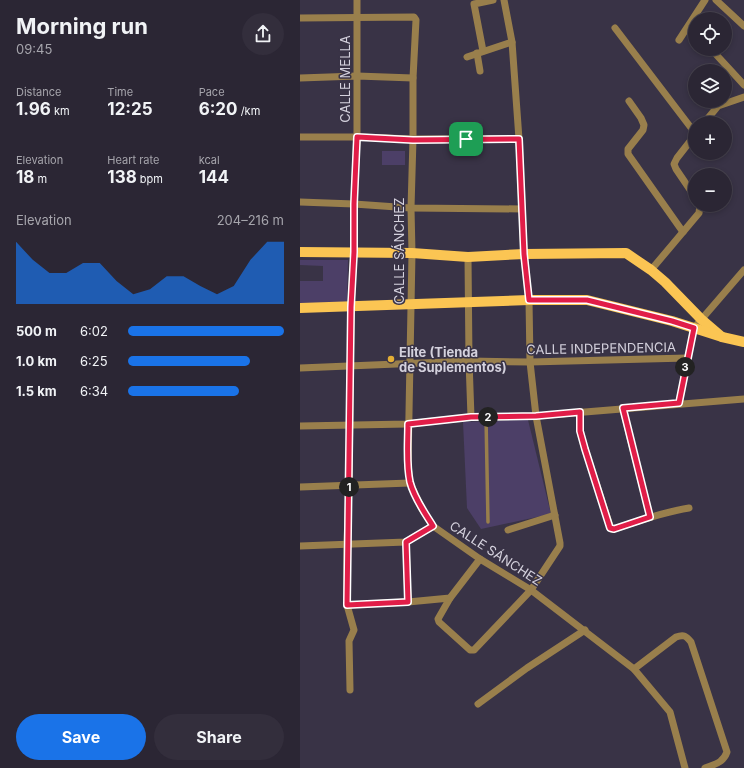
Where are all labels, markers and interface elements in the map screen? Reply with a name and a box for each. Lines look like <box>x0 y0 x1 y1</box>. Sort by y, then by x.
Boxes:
map controls <box>688 12 732 212</box>
button: locate <box>688 12 732 56</box>
text: Morning run <box>16 13 148 39</box>
button: share <box>242 13 284 55</box>
street label: CALLE MELLA <box>337 35 353 123</box>
text: 09:45 <box>16 41 52 57</box>
button: layers <box>688 64 732 108</box>
text: Distance <box>16 85 61 99</box>
text: Time <box>107 85 133 99</box>
text: Pace <box>199 85 225 99</box>
text: 1.96 <box>16 99 51 119</box>
text: 12:25 <box>107 99 153 119</box>
text: 6:20 <box>199 99 238 119</box>
text: km <box>51 104 70 118</box>
text: /km <box>238 104 260 118</box>
button: + <box>688 116 732 160</box>
pin <box>449 122 483 156</box>
icon: arrive <box>455 128 477 150</box>
text: Elevation <box>16 153 63 167</box>
text: Heart rate <box>107 153 159 167</box>
text: kcal <box>199 153 220 167</box>
text: 18 <box>16 167 34 187</box>
text: 138 <box>107 167 137 187</box>
text: 144 <box>199 167 229 187</box>
button: − <box>688 168 732 212</box>
text: m <box>34 172 47 186</box>
text: bpm <box>137 172 163 186</box>
street label: CALLE SÁNCHEZ <box>391 198 407 304</box>
text: Elevation <box>16 212 72 228</box>
text: 204–216 m <box>217 212 284 228</box>
text: 500 m <box>16 323 57 339</box>
text: 6:02 <box>80 323 108 339</box>
street label: CALLE INDEPENDENCIA <box>526 339 676 357</box>
place label: Elite (Tienda de Suplementos) <box>399 344 507 375</box>
text: 1.0 km <box>16 353 57 369</box>
text: 6:25 <box>80 353 108 369</box>
marker: Elite (Tienda de Suplementos) <box>386 354 396 364</box>
pin: 3 <box>675 357 695 377</box>
text: 3 <box>681 360 689 374</box>
text: 1.5 km <box>16 383 57 399</box>
text: 6:34 <box>80 383 108 399</box>
pin: 2 <box>478 407 498 427</box>
text: 2 <box>485 410 491 424</box>
pin: 1 <box>339 477 359 497</box>
text: 1 <box>347 480 351 494</box>
street label: CALLE SÁNCHEZ <box>447 517 545 589</box>
button: Save <box>16 714 146 760</box>
button: Share <box>154 714 284 760</box>

